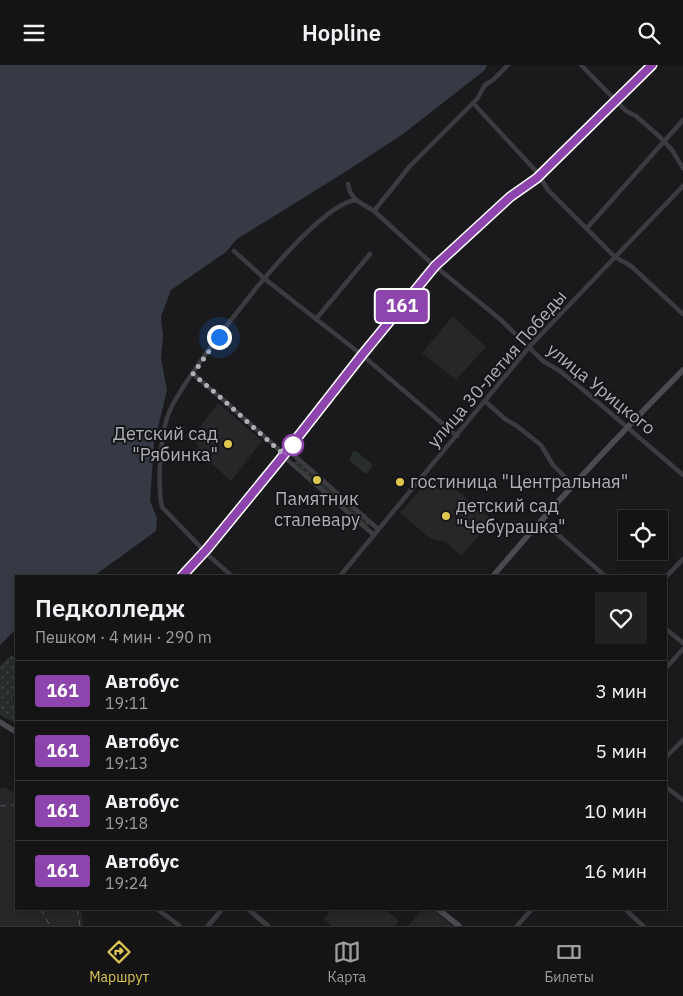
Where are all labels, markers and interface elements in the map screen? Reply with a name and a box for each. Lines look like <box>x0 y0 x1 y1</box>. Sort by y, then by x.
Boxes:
text: Hopline <box>302 18 381 47</box>
icon: menu <box>20 19 48 47</box>
icon: search <box>635 19 663 47</box>
street label: улица 30-летия Победы <box>422 285 571 452</box>
line badge: 161 <box>373 290 431 322</box>
text: 161 <box>386 294 418 317</box>
your location <box>207 325 232 350</box>
street label: улица Урицкого <box>542 338 660 439</box>
place label: Детский сад "Рябинка" <box>113 422 218 466</box>
unlabelled marker <box>282 434 304 456</box>
marker: Детский сад "Рябинка" <box>222 438 234 450</box>
place label: гостиница "Центральная" <box>410 470 628 493</box>
marker: Памятник сталевару <box>311 474 323 486</box>
marker: гостиница "Центральная" <box>394 476 406 488</box>
place label: Памятник сталевару <box>274 487 360 531</box>
place label: детский сад "Чебурашка" <box>456 494 566 538</box>
marker: детский сад "Чебурашка" <box>440 510 452 522</box>
map controls <box>618 510 668 560</box>
button: locate <box>618 510 668 560</box>
text: Педколледж <box>35 592 185 624</box>
button: heart <box>595 592 647 644</box>
text: Пешком · 4 мин · 290 m <box>35 627 212 647</box>
text: Автобус <box>105 669 179 693</box>
text: 161 <box>46 679 79 702</box>
text: 3 мин <box>596 679 647 703</box>
text: 19:11 <box>105 693 148 713</box>
text: Автобус <box>105 729 179 753</box>
text: 161 <box>46 739 79 762</box>
text: 5 мин <box>596 739 647 763</box>
text: 19:13 <box>105 753 148 773</box>
text: Автобус <box>105 789 179 813</box>
text: 161 <box>46 799 79 822</box>
text: 10 мин <box>584 799 647 823</box>
text: 19:18 <box>105 813 148 833</box>
text: Автобус <box>105 849 179 873</box>
text: 161 <box>46 859 79 882</box>
text: 16 мин <box>584 859 647 883</box>
text: 19:24 <box>105 873 148 893</box>
tab: Маршрут <box>89 938 149 986</box>
tab: Карта <box>328 938 366 986</box>
tab: Билеты <box>544 938 594 986</box>

